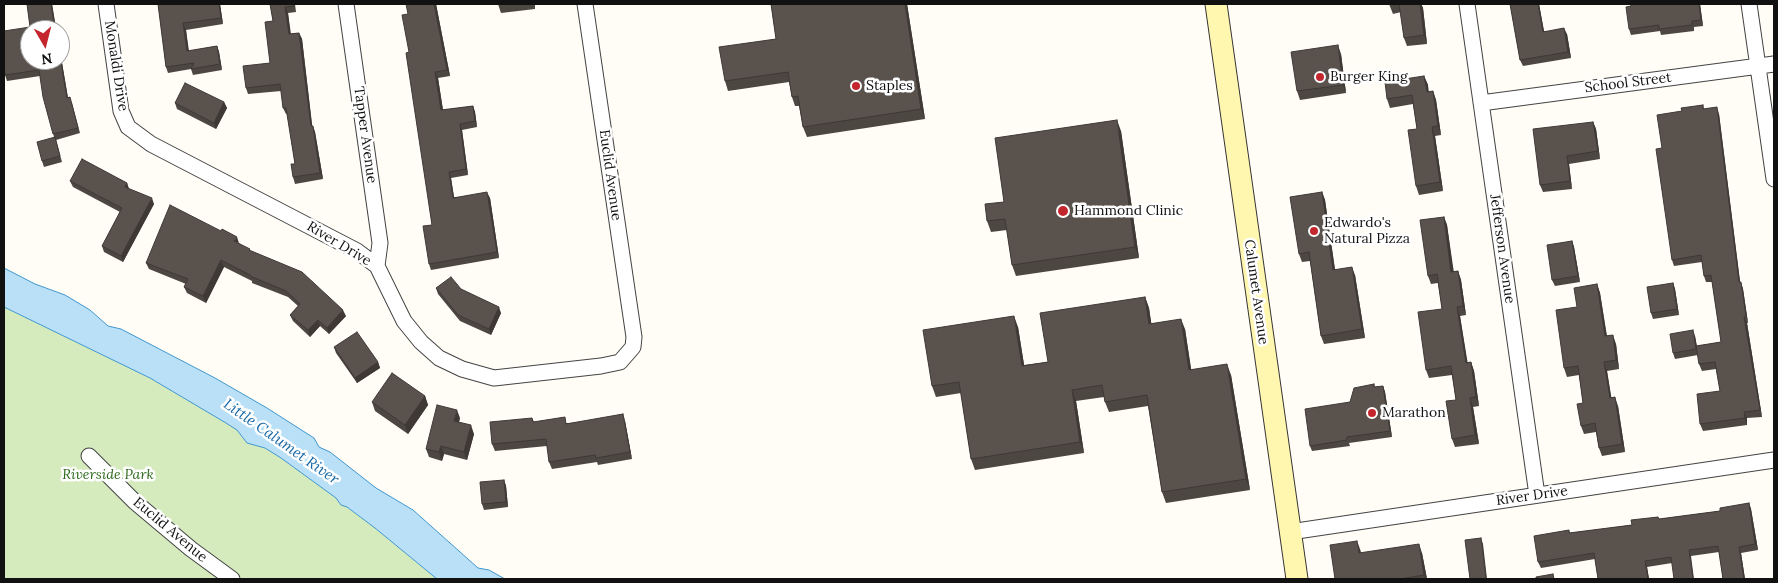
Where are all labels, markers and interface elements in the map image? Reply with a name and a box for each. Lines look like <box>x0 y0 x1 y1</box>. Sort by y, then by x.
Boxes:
north arrow <box>20 20 70 70</box>
street label: Monaldi Drive <box>101 20 131 112</box>
text: N <box>40 49 54 69</box>
place label: Burger King <box>1330 69 1408 85</box>
street label: School Street <box>1584 69 1672 97</box>
marker: Burger King <box>1314 71 1326 83</box>
place label: Staples <box>866 78 913 94</box>
marker: Staples <box>850 80 862 92</box>
street label: Tapper Avenue <box>350 86 380 184</box>
street label: Euclid Avenue <box>595 128 625 222</box>
street label: Jefferson Avenue <box>1486 193 1518 305</box>
place label: Hammond Clinic <box>1074 203 1183 219</box>
marker: Hammond Clinic <box>1056 204 1070 218</box>
place label: Edwardo's Natural Pizza <box>1324 215 1410 248</box>
street label: River Drive <box>304 218 374 270</box>
marker: Edwardo's Natural Pizza <box>1308 225 1320 237</box>
street label: Calumet Avenue <box>1240 238 1272 346</box>
water label: Little Calumet River <box>220 395 342 489</box>
place label: Marathon <box>1382 405 1446 421</box>
marker: Marathon <box>1366 407 1378 419</box>
park label: Riverside Park <box>62 467 154 483</box>
street label: River Drive <box>1495 483 1569 509</box>
street label: Euclid Avenue <box>129 494 211 566</box>

